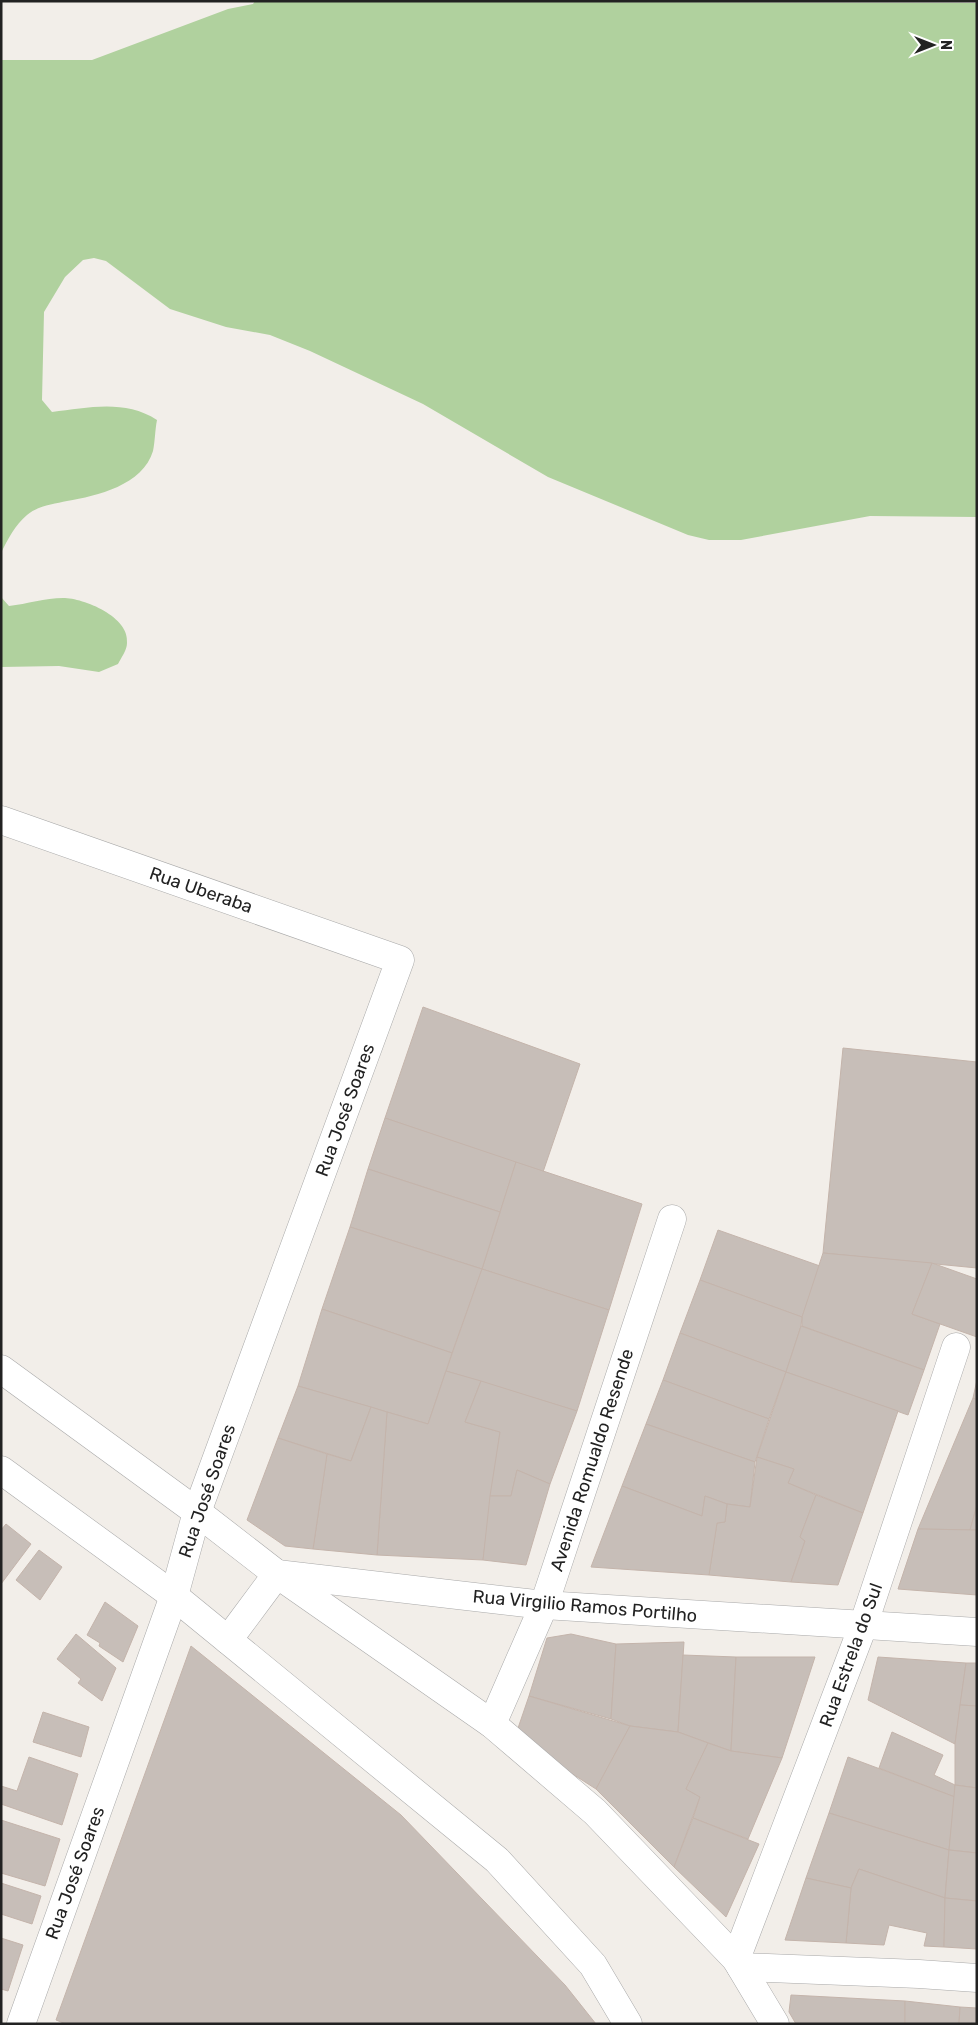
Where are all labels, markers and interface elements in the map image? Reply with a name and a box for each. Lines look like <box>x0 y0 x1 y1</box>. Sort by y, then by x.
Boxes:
north arrow <box>908 20 958 70</box>
text: N <box>937 40 954 50</box>
street label: Rua Uberaba <box>147 862 255 918</box>
street label: Rua José Soares <box>311 1041 379 1179</box>
street label: Avenida Romualdo Resende <box>546 1346 638 1574</box>
street label: Rua José Soares <box>174 1421 240 1561</box>
street label: Rua Estrela do Sul <box>815 1580 887 1730</box>
street label: Rua Virgilio Ramos Portilho <box>472 1585 698 1627</box>
street label: Rua José Soares <box>41 1804 109 1942</box>

